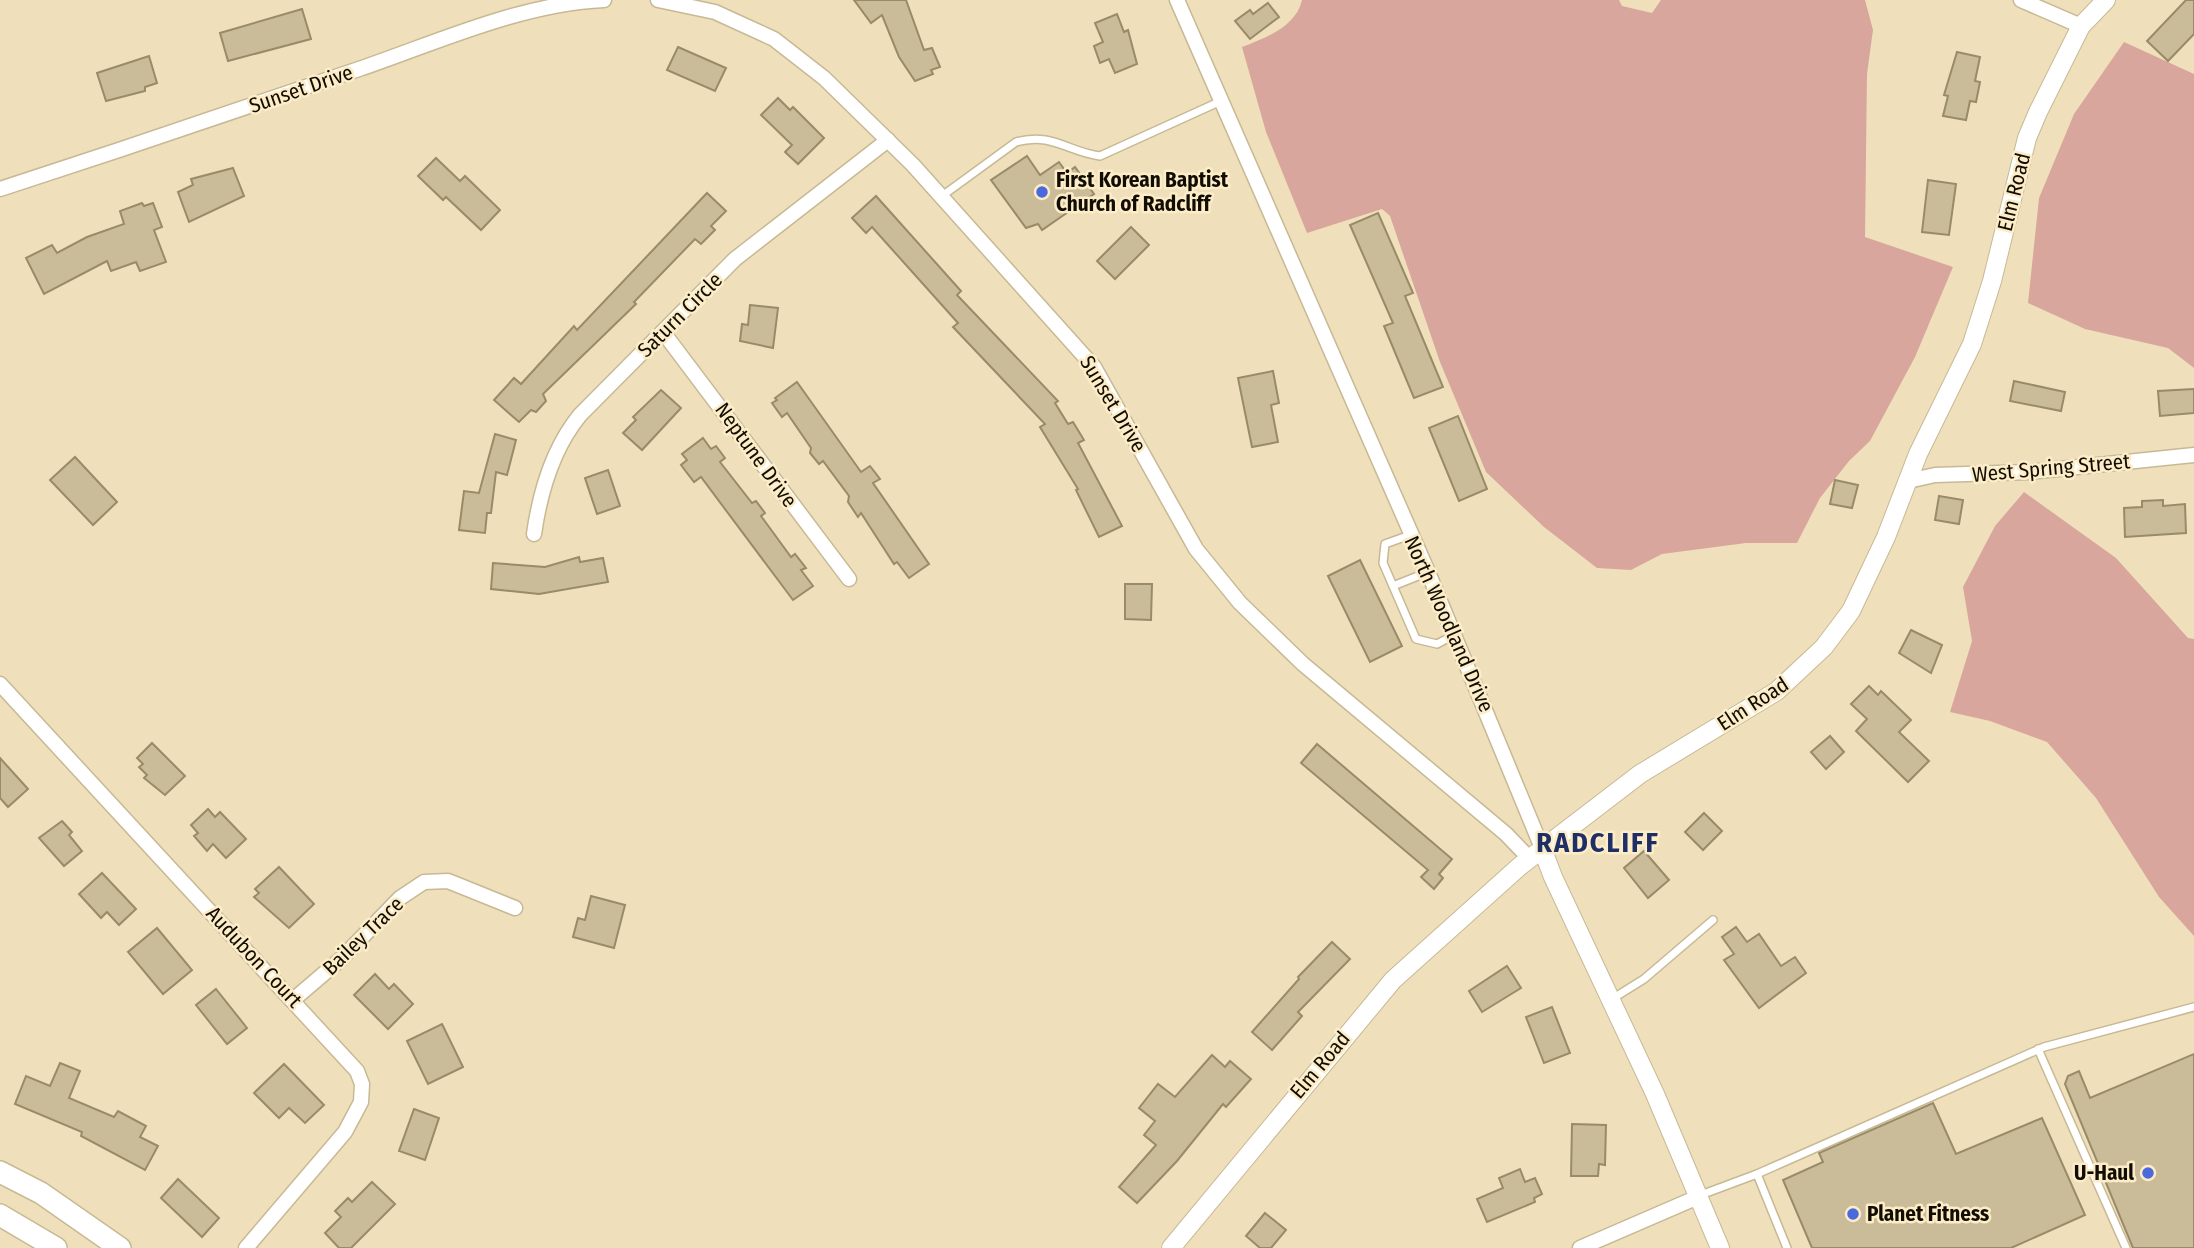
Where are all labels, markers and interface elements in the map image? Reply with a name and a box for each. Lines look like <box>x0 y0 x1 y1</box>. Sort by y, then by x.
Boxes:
street label: Sunset Drive <box>246 59 356 119</box>
street label: Elm Road <box>1992 150 2036 234</box>
place label: First Korean Baptist Church of Radcliff <box>1056 167 1229 217</box>
marker: First Korean Baptist Church of Radcliff <box>1034 184 1050 200</box>
street label: Saturn Circle <box>632 267 728 363</box>
street label: Sunset Drive <box>1074 351 1152 457</box>
street label: Neptune Drive <box>709 398 803 512</box>
street label: West Spring Street <box>1971 448 2131 488</box>
street label: North Woodland Drive <box>1398 532 1500 716</box>
street label: Elm Road <box>1712 671 1794 737</box>
district label: RADCLIFF <box>1536 826 1660 859</box>
street label: Bailey Trace <box>317 891 409 981</box>
street label: Audubon Court <box>201 901 308 1013</box>
street label: Elm Road <box>1284 1026 1356 1104</box>
place label: U-Haul <box>2074 1160 2134 1186</box>
marker: U-Haul <box>2140 1165 2156 1181</box>
place label: Planet Fitness <box>1867 1201 1989 1227</box>
marker: Planet Fitness <box>1845 1206 1861 1222</box>

